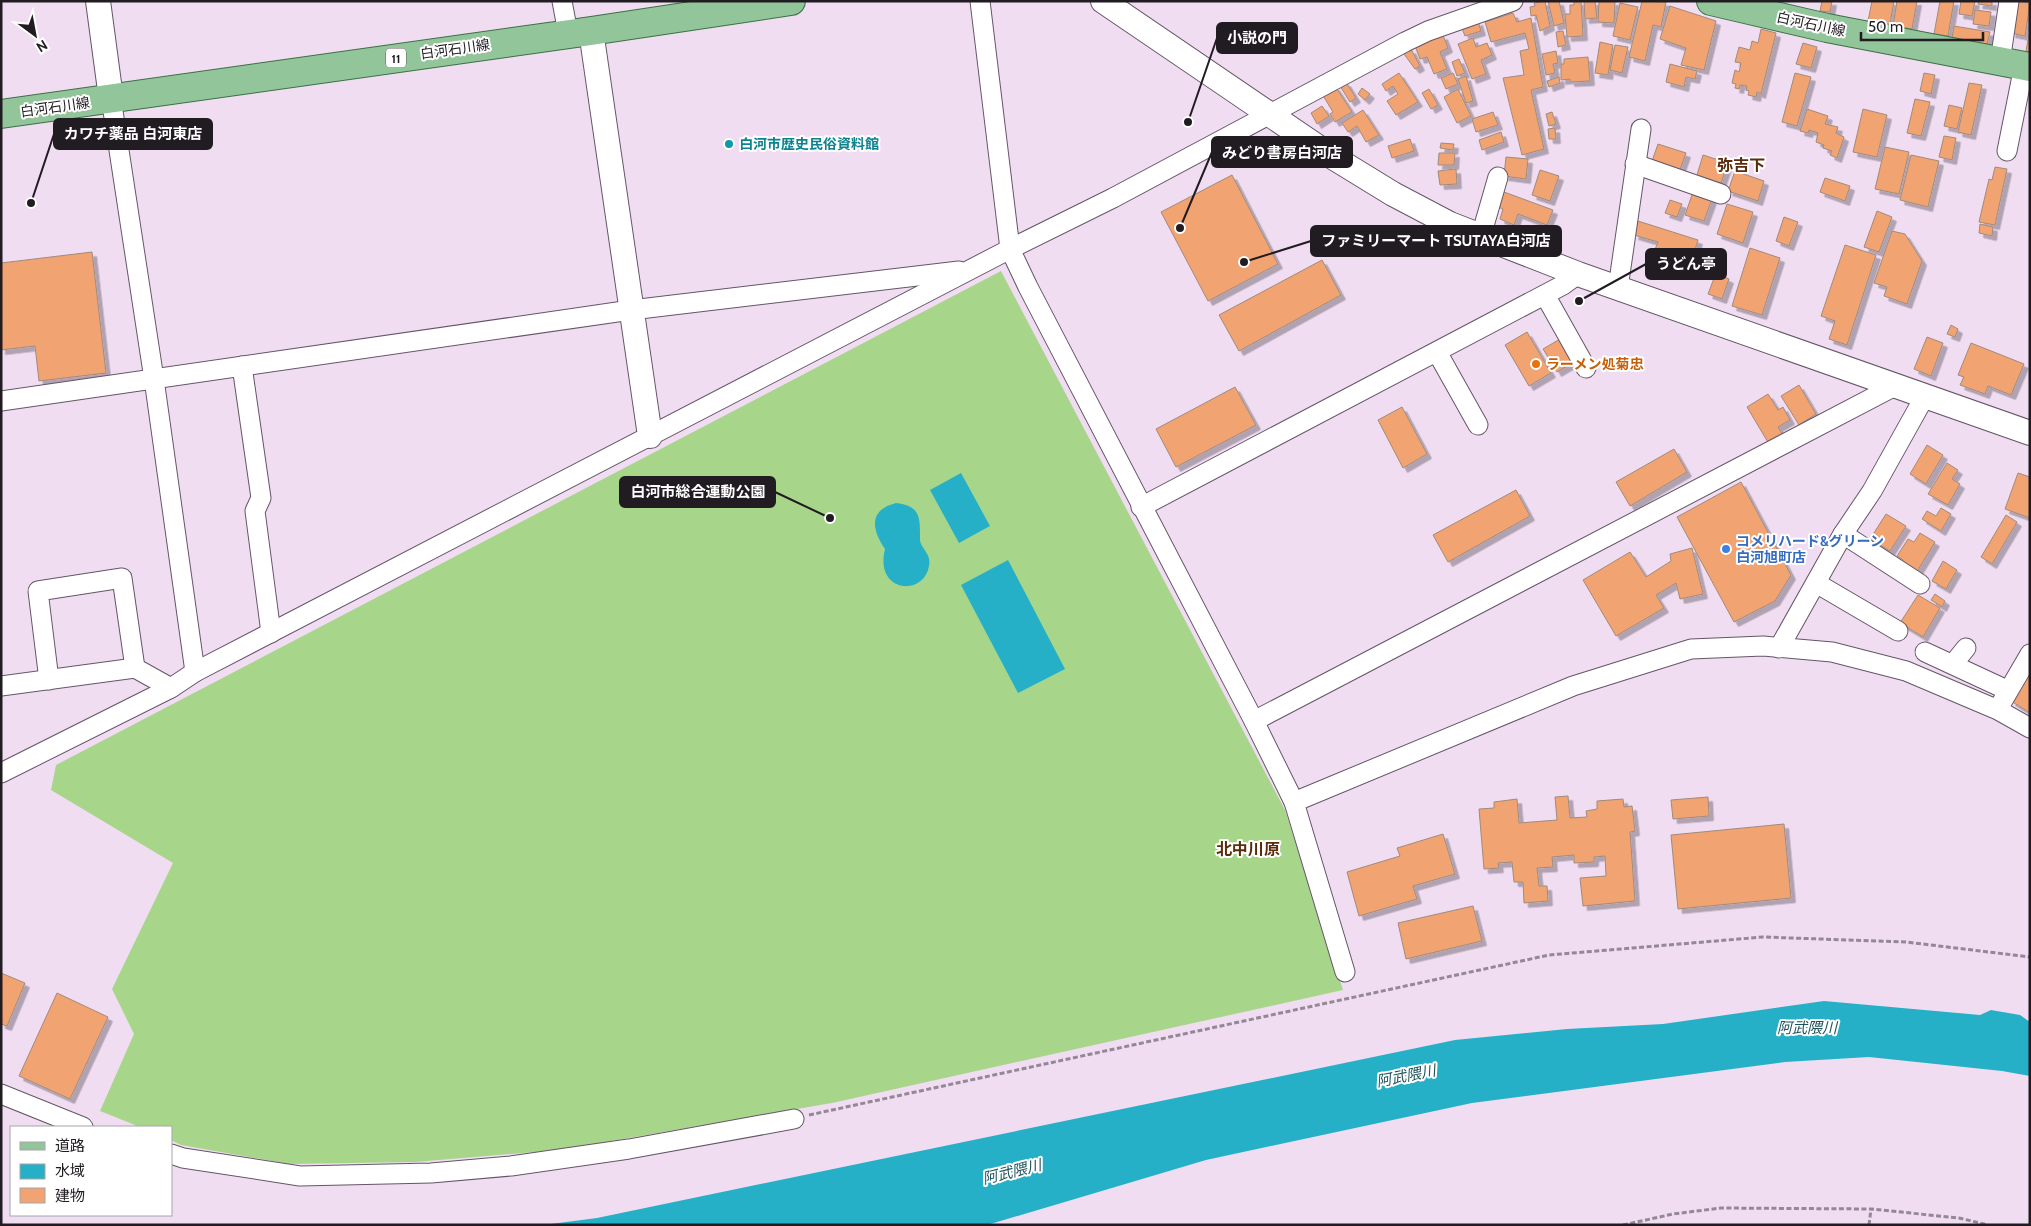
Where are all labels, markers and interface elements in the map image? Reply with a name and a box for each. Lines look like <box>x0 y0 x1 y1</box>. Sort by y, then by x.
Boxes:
street label: 白河石川線 <box>1775 8 1847 40</box>
north arrow <box>10 10 60 60</box>
scale bar <box>1861 10 1984 42</box>
text: 50 m <box>1868 18 1903 36</box>
callout: 小説の門 <box>1217 23 1297 53</box>
text: 小説の門 <box>1227 29 1287 47</box>
street label: 白河石川線 <box>419 35 491 63</box>
text: N <box>33 36 51 56</box>
road number: 11 <box>386 48 406 68</box>
street label: 白河石川線 <box>19 93 91 121</box>
callout: カワチ薬品 白河東店 <box>54 119 212 149</box>
text: カワチ薬品 白河東店 <box>64 125 202 143</box>
place label: 白河市歴史民俗資料館 <box>739 135 879 153</box>
callout: みどり書房白河店 <box>1212 137 1352 167</box>
marker: 白河市歴史民俗資料館 <box>723 138 735 150</box>
text: みどり書房白河店 <box>1222 144 1342 162</box>
district label: 弥吉下 <box>1717 156 1765 175</box>
callout: ファミリーマート TSUTAYA白河店 <box>1311 226 1561 256</box>
text: ファミリーマート TSUTAYA白河店 <box>1321 232 1551 250</box>
callout: うどん亭 <box>1646 249 1726 279</box>
text: うどん亭 <box>1656 255 1716 273</box>
place label: ラーメン処菊忠 <box>1546 355 1644 373</box>
marker: ラーメン処菊忠 <box>1530 358 1542 370</box>
callout: 白河市総合運動公園 <box>620 477 775 507</box>
text: 白河市総合運動公園 <box>630 483 766 501</box>
place label: コメリハード&グリーン 白河旭町店 <box>1736 532 1884 566</box>
marker: コメリハード&グリーン 白河旭町店 <box>1720 543 1732 555</box>
district label: 北中川原 <box>1216 840 1280 859</box>
water label: 阿武隈川 <box>1777 1019 1839 1037</box>
water label: 阿武隈川 <box>1375 1061 1439 1091</box>
legend <box>10 1126 172 1216</box>
text: 道路 <box>55 1137 85 1155</box>
water label: 阿武隈川 <box>981 1156 1045 1188</box>
text: 水域 <box>55 1162 85 1180</box>
text: 建物 <box>55 1187 85 1205</box>

